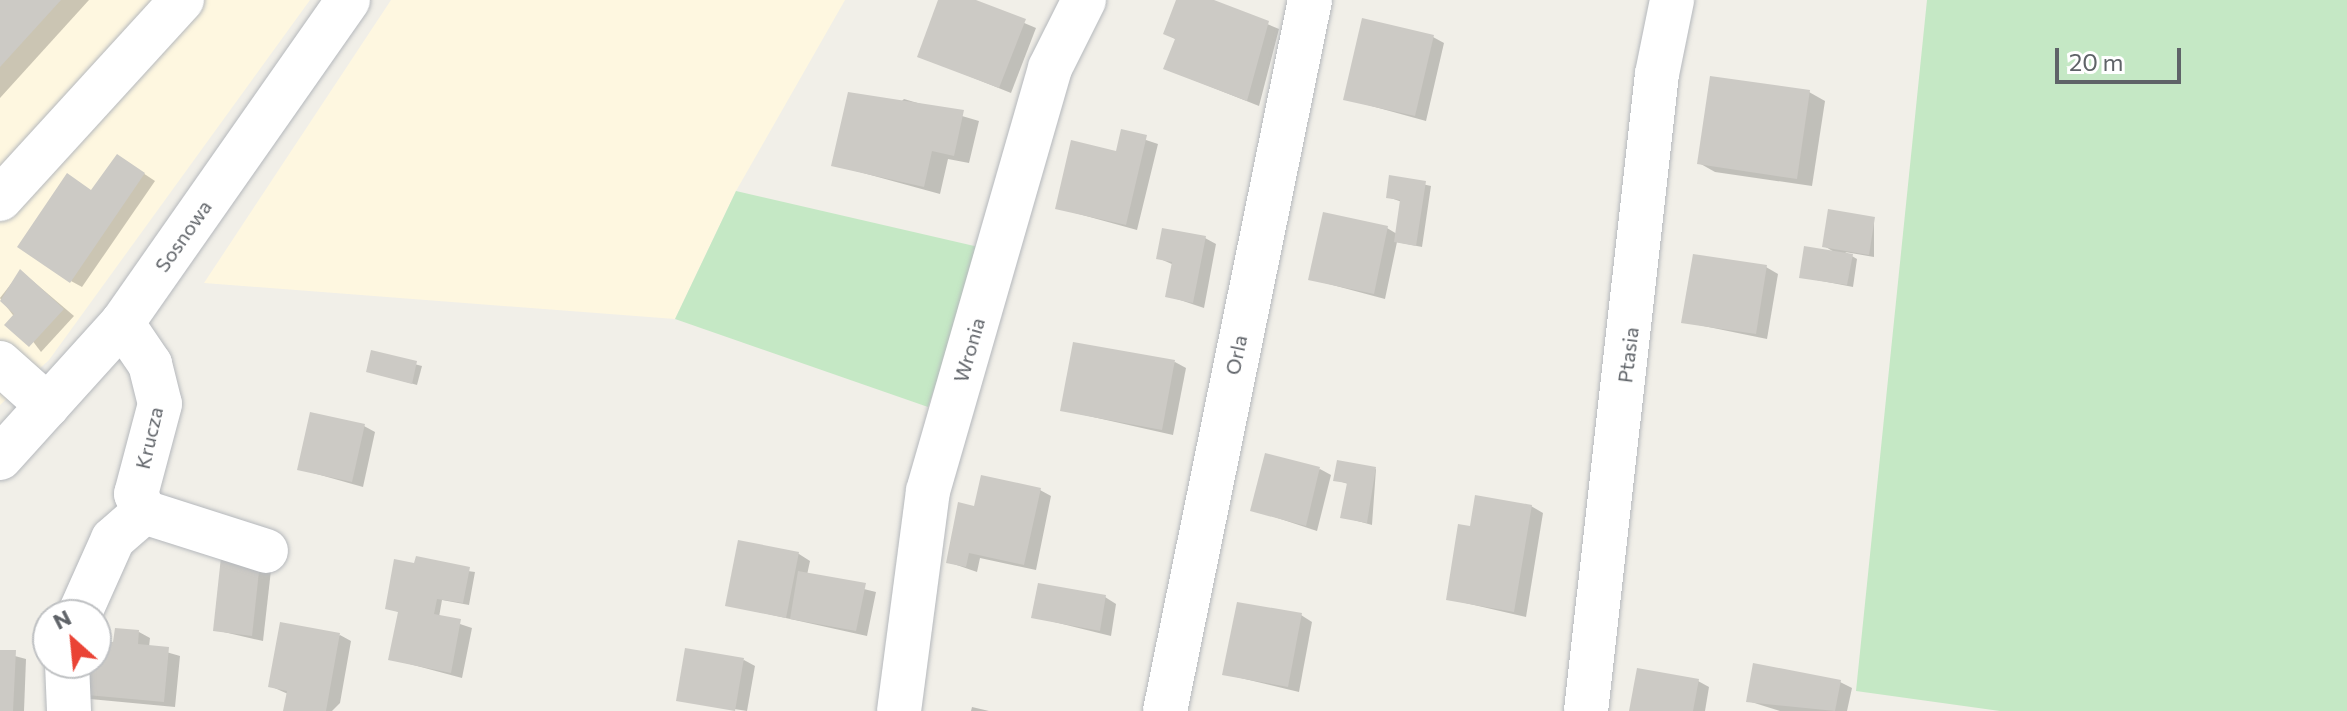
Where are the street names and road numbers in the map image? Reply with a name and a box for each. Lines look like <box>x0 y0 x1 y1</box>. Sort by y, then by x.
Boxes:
street label: Sosnowa <box>150 196 216 276</box>
street label: Wronia <box>948 315 990 385</box>
street label: Ptasia <box>1613 326 1643 384</box>
street label: Orla <box>1220 333 1252 377</box>
street label: Krucza <box>130 405 168 471</box>

